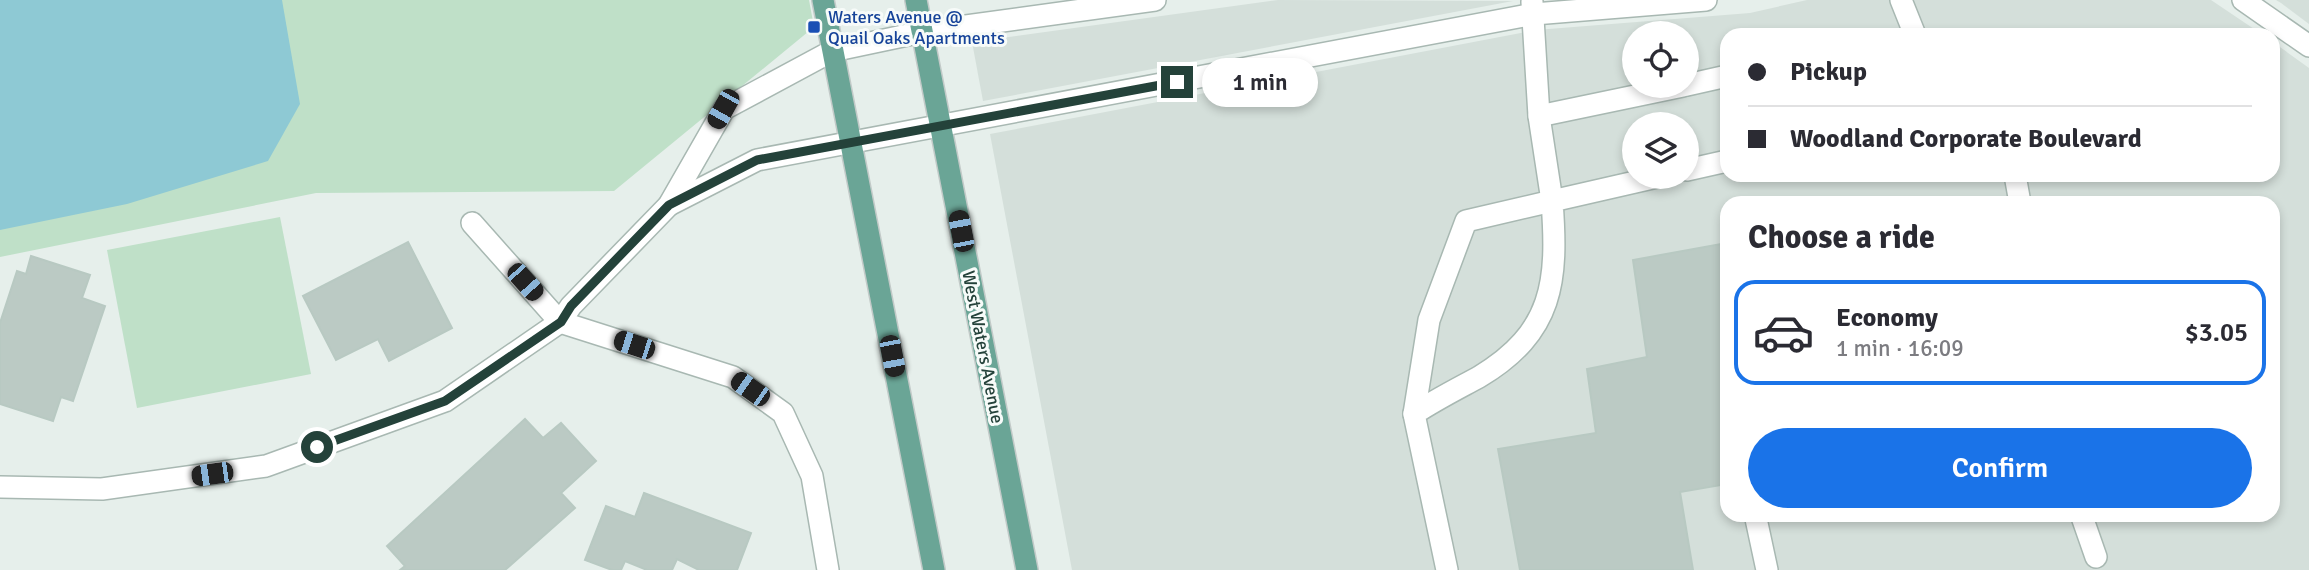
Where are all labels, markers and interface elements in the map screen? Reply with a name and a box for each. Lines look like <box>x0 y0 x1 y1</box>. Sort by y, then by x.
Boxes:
place label: Waters Avenue @ Quail Oaks Apartments <box>828 6 1005 49</box>
marker: Waters Avenue @ Quail Oaks Apartments <box>806 19 822 35</box>
map controls <box>1622 21 1699 189</box>
button: locate <box>1622 21 1699 98</box>
text: Pickup <box>1790 56 1867 88</box>
callout: 1 min <box>1202 57 1317 106</box>
route end <box>1161 66 1193 98</box>
text: 1 min <box>1232 68 1288 97</box>
car <box>704 86 743 132</box>
button: layers <box>1622 112 1699 189</box>
text: Woodland Corporate Boulevard <box>1790 123 2142 155</box>
car <box>947 208 976 254</box>
text: Choose a ride <box>1748 218 1935 257</box>
car <box>504 259 547 305</box>
street label: West Waters Avenue <box>957 269 1009 425</box>
icon: car <box>1752 301 1815 364</box>
text: Economy <box>1836 302 1938 334</box>
text: $3.05 <box>2185 317 2248 349</box>
car <box>611 329 658 361</box>
car <box>878 333 907 379</box>
text: 1 min · 16:09 <box>1836 334 1964 363</box>
car <box>727 368 774 410</box>
button: Confirm <box>1748 428 2252 508</box>
route start <box>301 431 333 463</box>
car <box>190 461 235 487</box>

